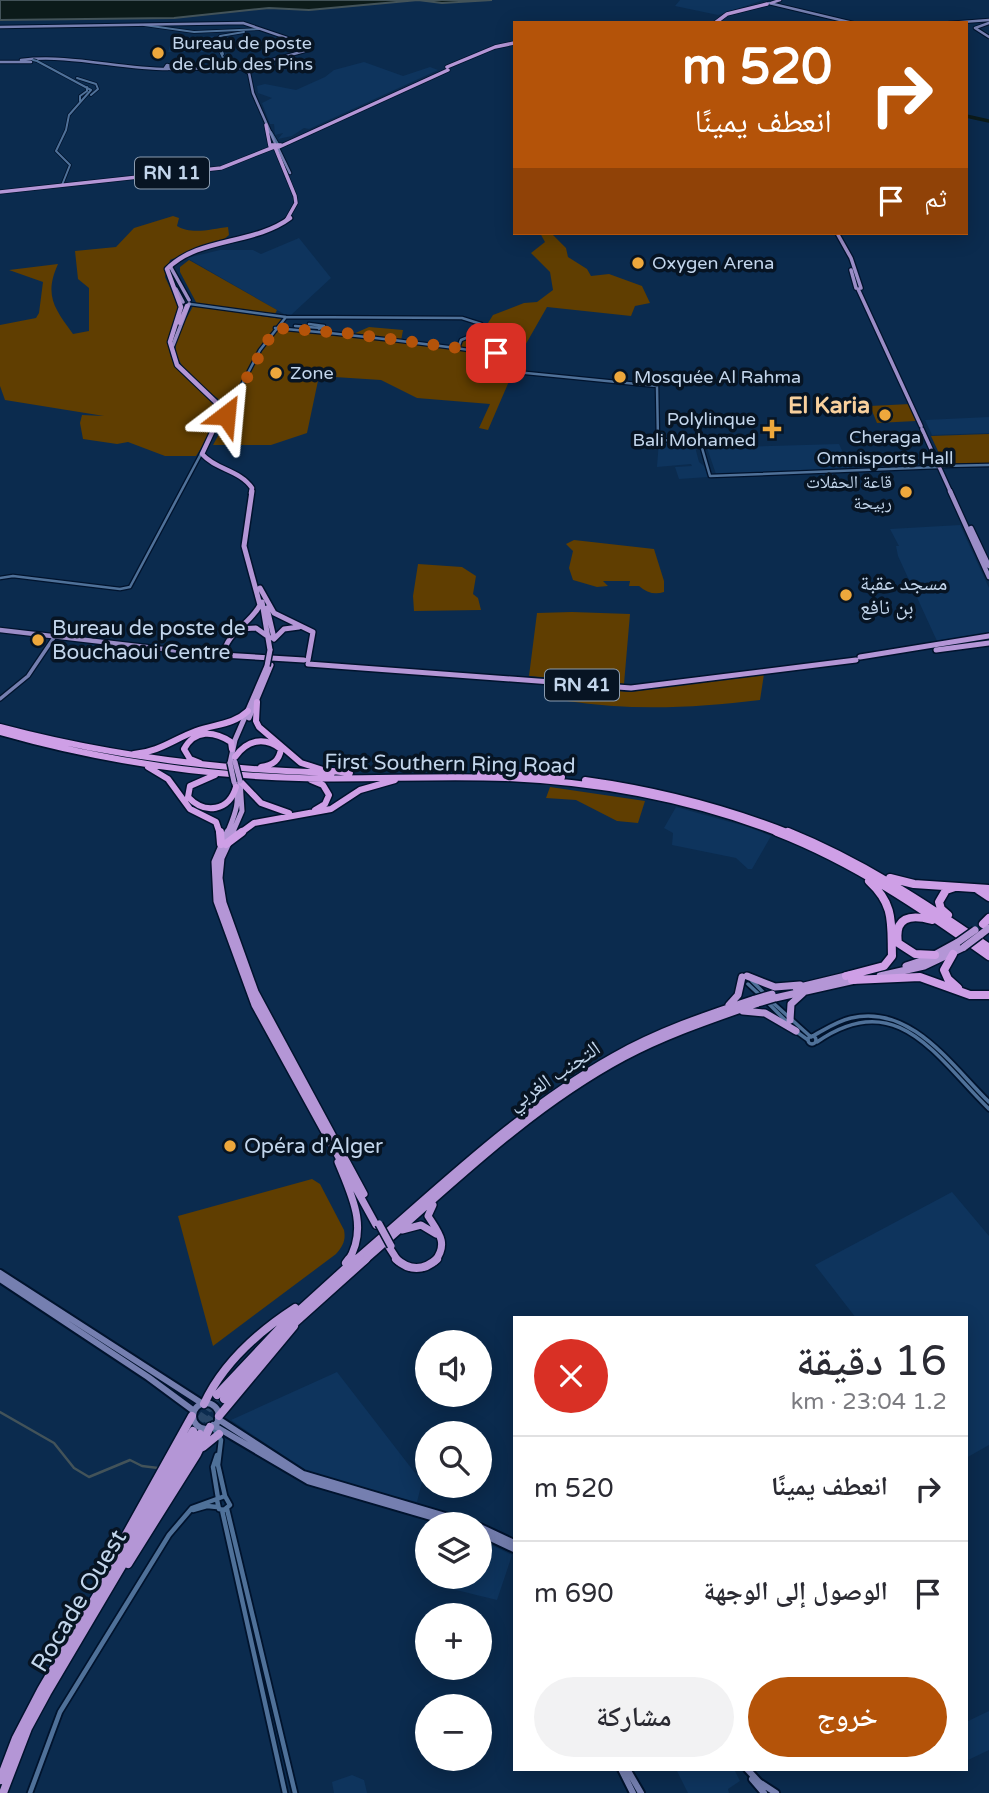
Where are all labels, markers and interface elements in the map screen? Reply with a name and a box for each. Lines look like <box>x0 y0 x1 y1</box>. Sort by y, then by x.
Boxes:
place label: Bureau de poste de Club des Pins <box>172 32 313 75</box>
text: 520 m <box>682 38 832 97</box>
marker: Bureau de poste de Club des Pins <box>150 45 166 61</box>
icon: right <box>856 49 947 140</box>
text: انعطف يمينًا <box>695 103 832 141</box>
road number: RN 11 <box>135 158 209 188</box>
icon: arrive <box>872 182 910 220</box>
text: ثم <box>924 183 947 214</box>
place label: Oxygen Arena <box>652 252 774 274</box>
marker: Oxygen Arena <box>630 255 646 271</box>
pin <box>466 323 526 383</box>
icon: arrive <box>477 334 515 372</box>
place label: Zone <box>290 362 334 384</box>
marker: Zone <box>268 365 284 381</box>
place label: Mosquée Al Rahma <box>634 366 801 388</box>
marker: Mosquée Al Rahma <box>612 369 628 385</box>
position arrow <box>189 378 263 452</box>
district label: El Karia <box>788 392 870 420</box>
marker: Cheraga Omnisports Hall <box>877 407 893 423</box>
place label: Polylinque Bali Mohamed <box>633 408 756 451</box>
marker: Polylinque Bali Mohamed <box>762 419 782 439</box>
place label: Cheraga Omnisports Hall <box>816 426 954 469</box>
place label: قاعة الحفلات ربيحة <box>806 471 892 514</box>
marker: قاعة الحفلات ربيحة <box>898 484 914 500</box>
place label: مسجد عقبة بن نافع <box>860 571 947 620</box>
marker: مسجد عقبة بن نافع <box>838 587 854 603</box>
place label: Bureau de poste de Bouchaoui Centre <box>52 616 246 665</box>
marker: Bureau de poste de Bouchaoui Centre <box>30 632 46 648</box>
road number: RN 41 <box>545 670 619 700</box>
street label: First Southern Ring Road <box>324 749 576 779</box>
street label: التجنب الغربي <box>503 1036 607 1119</box>
place label: Opéra d'Alger <box>244 1134 383 1159</box>
marker: Opéra d'Alger <box>222 1138 238 1154</box>
map controls <box>415 1330 492 1771</box>
button: sound <box>415 1330 492 1407</box>
text: 16 دقيقة <box>796 1336 947 1387</box>
button: close <box>534 1339 608 1413</box>
text: 1.2 km · 23:04 <box>791 1388 947 1416</box>
button: search <box>415 1421 492 1498</box>
icon: right <box>909 1470 947 1508</box>
text: انعطف يمينًا <box>771 1471 888 1502</box>
text: 520 m <box>534 1473 614 1504</box>
button: layers <box>415 1512 492 1589</box>
street label: Rocade Ouest <box>25 1525 133 1677</box>
icon: arrive <box>909 1575 947 1613</box>
text: الوصول إلى الوجهة <box>704 1576 888 1607</box>
text: 690 m <box>534 1578 614 1609</box>
button: + <box>415 1603 492 1680</box>
button: مشاركة <box>534 1677 734 1757</box>
button: خروج <box>748 1677 947 1757</box>
button: − <box>415 1694 492 1771</box>

